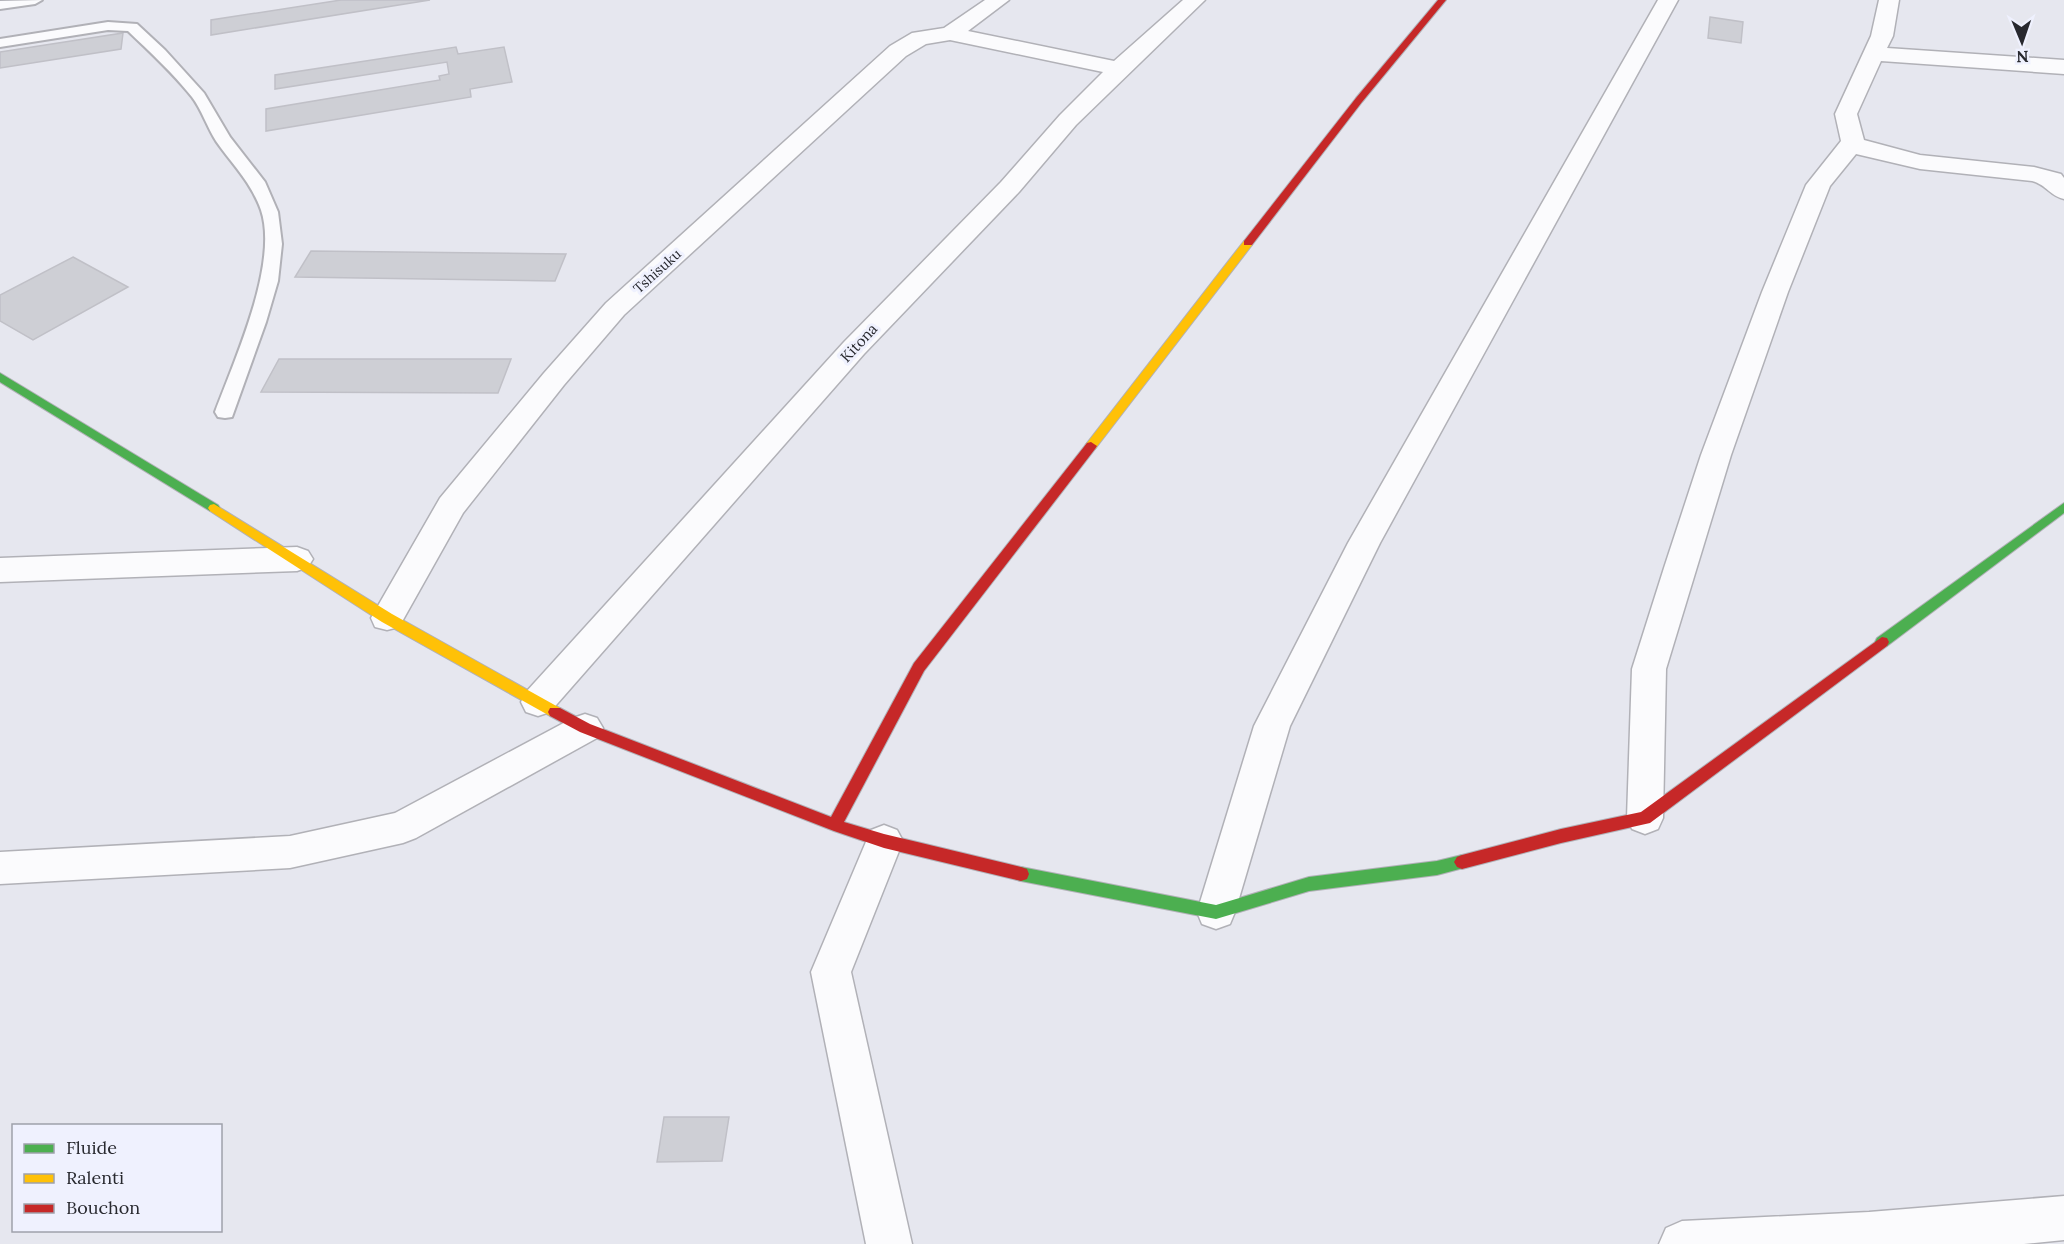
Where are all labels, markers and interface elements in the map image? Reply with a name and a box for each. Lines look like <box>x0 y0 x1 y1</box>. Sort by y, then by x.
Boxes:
north arrow <box>1992 12 2052 72</box>
text: N <box>2016 47 2029 67</box>
street label: Tshisuku <box>629 245 685 297</box>
street label: Kitona <box>836 319 881 366</box>
legend <box>12 1124 222 1232</box>
text: Fluide <box>66 1136 117 1159</box>
text: Ralenti <box>66 1166 124 1189</box>
text: Bouchon <box>66 1196 140 1219</box>

